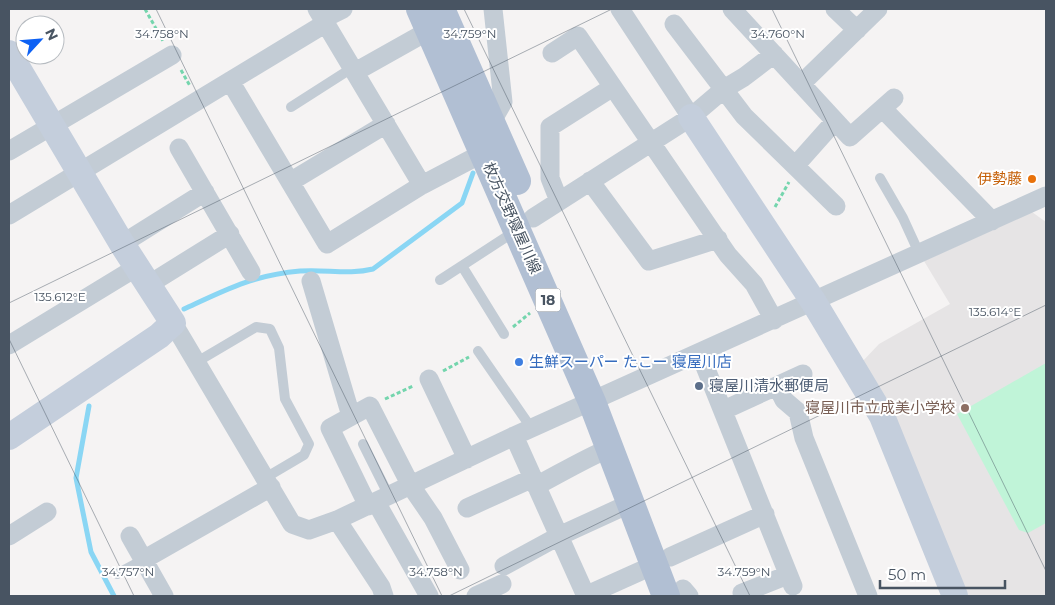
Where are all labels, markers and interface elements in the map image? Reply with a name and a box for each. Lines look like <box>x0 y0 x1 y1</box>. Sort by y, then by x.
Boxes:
north arrow <box>15 15 65 65</box>
text: N <box>41 25 62 43</box>
text: 34.758°N <box>135 26 189 41</box>
text: 34.759°N <box>443 26 497 41</box>
text: 34.760°N <box>751 26 805 41</box>
street label: 枚方交野寝屋川線 <box>479 159 546 276</box>
place label: 伊勢藤 <box>977 169 1022 188</box>
marker: 伊勢藤 <box>1026 173 1038 185</box>
road number: 18 <box>536 288 560 312</box>
text: 135.612°E <box>34 289 86 304</box>
text: 135.614°E <box>969 304 1021 319</box>
place label: 生鮮スーパー たこー 寝屋川店 <box>529 352 732 371</box>
marker: 生鮮スーパー たこー 寝屋川店 <box>513 356 525 368</box>
place label: 寝屋川清水郵便局 <box>709 376 829 395</box>
marker: 寝屋川清水郵便局 <box>693 380 705 392</box>
place label: 寝屋川市立成美小学校 <box>805 398 955 417</box>
marker: 寝屋川市立成美小学校 <box>959 402 971 414</box>
scale bar <box>880 558 1005 590</box>
text: 34.757°N <box>102 564 154 579</box>
text: 34.758°N <box>409 564 463 579</box>
text: 34.759°N <box>717 564 771 579</box>
text: 50 m <box>888 565 926 584</box>

